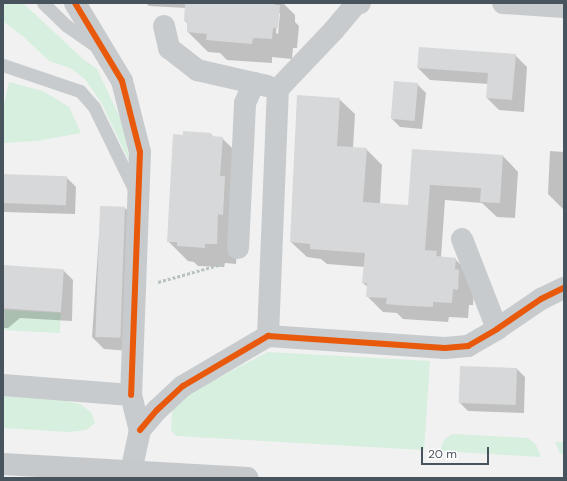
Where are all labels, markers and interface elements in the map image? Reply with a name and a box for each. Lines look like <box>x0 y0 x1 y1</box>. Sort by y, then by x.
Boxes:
scale bar <box>423 439 491 465</box>
text: 20 m <box>428 446 457 462</box>

